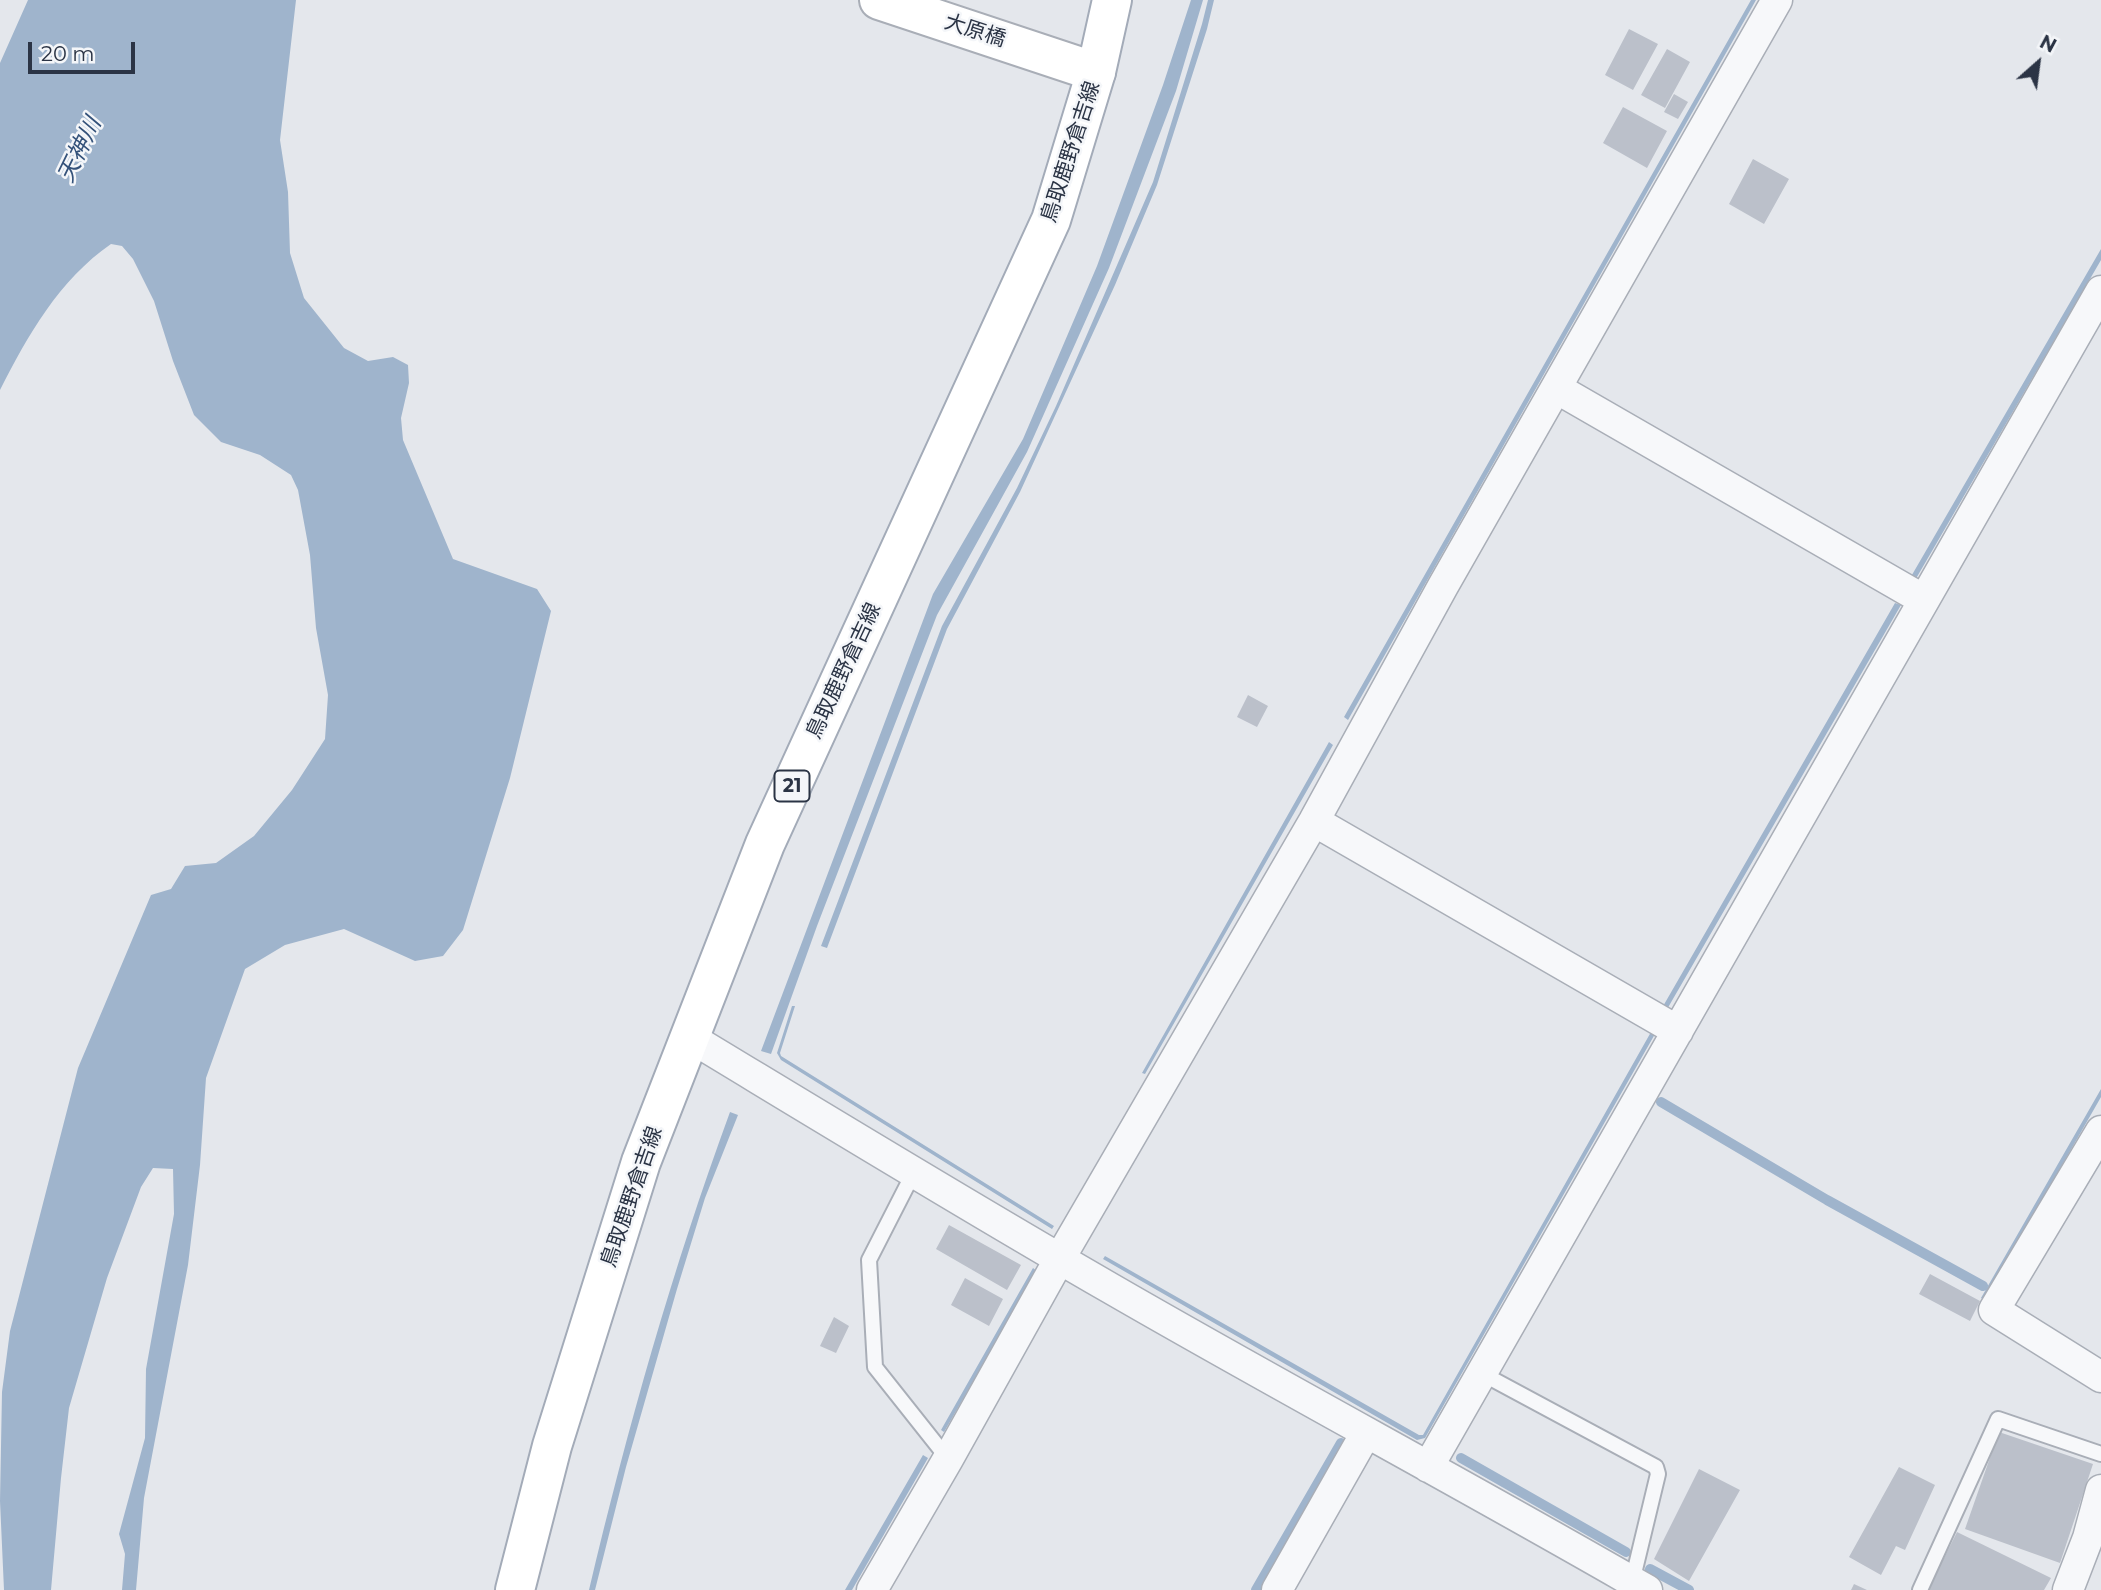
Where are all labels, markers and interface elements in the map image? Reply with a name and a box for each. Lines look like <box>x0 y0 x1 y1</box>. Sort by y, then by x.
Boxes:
street label: 大原橋 <box>941 9 1009 53</box>
scale bar <box>32 28 138 72</box>
north arrow <box>2003 28 2073 98</box>
text: N <box>2036 30 2060 58</box>
text: 20 m <box>41 41 95 66</box>
street label: 鳥取鹿野倉吉線 <box>1036 78 1106 226</box>
water label: 天神川 <box>52 113 108 187</box>
street label: 鳥取鹿野倉吉線 <box>802 599 886 743</box>
road number: 21 <box>774 771 810 802</box>
street label: 鳥取鹿野倉吉線 <box>596 1123 668 1271</box>

